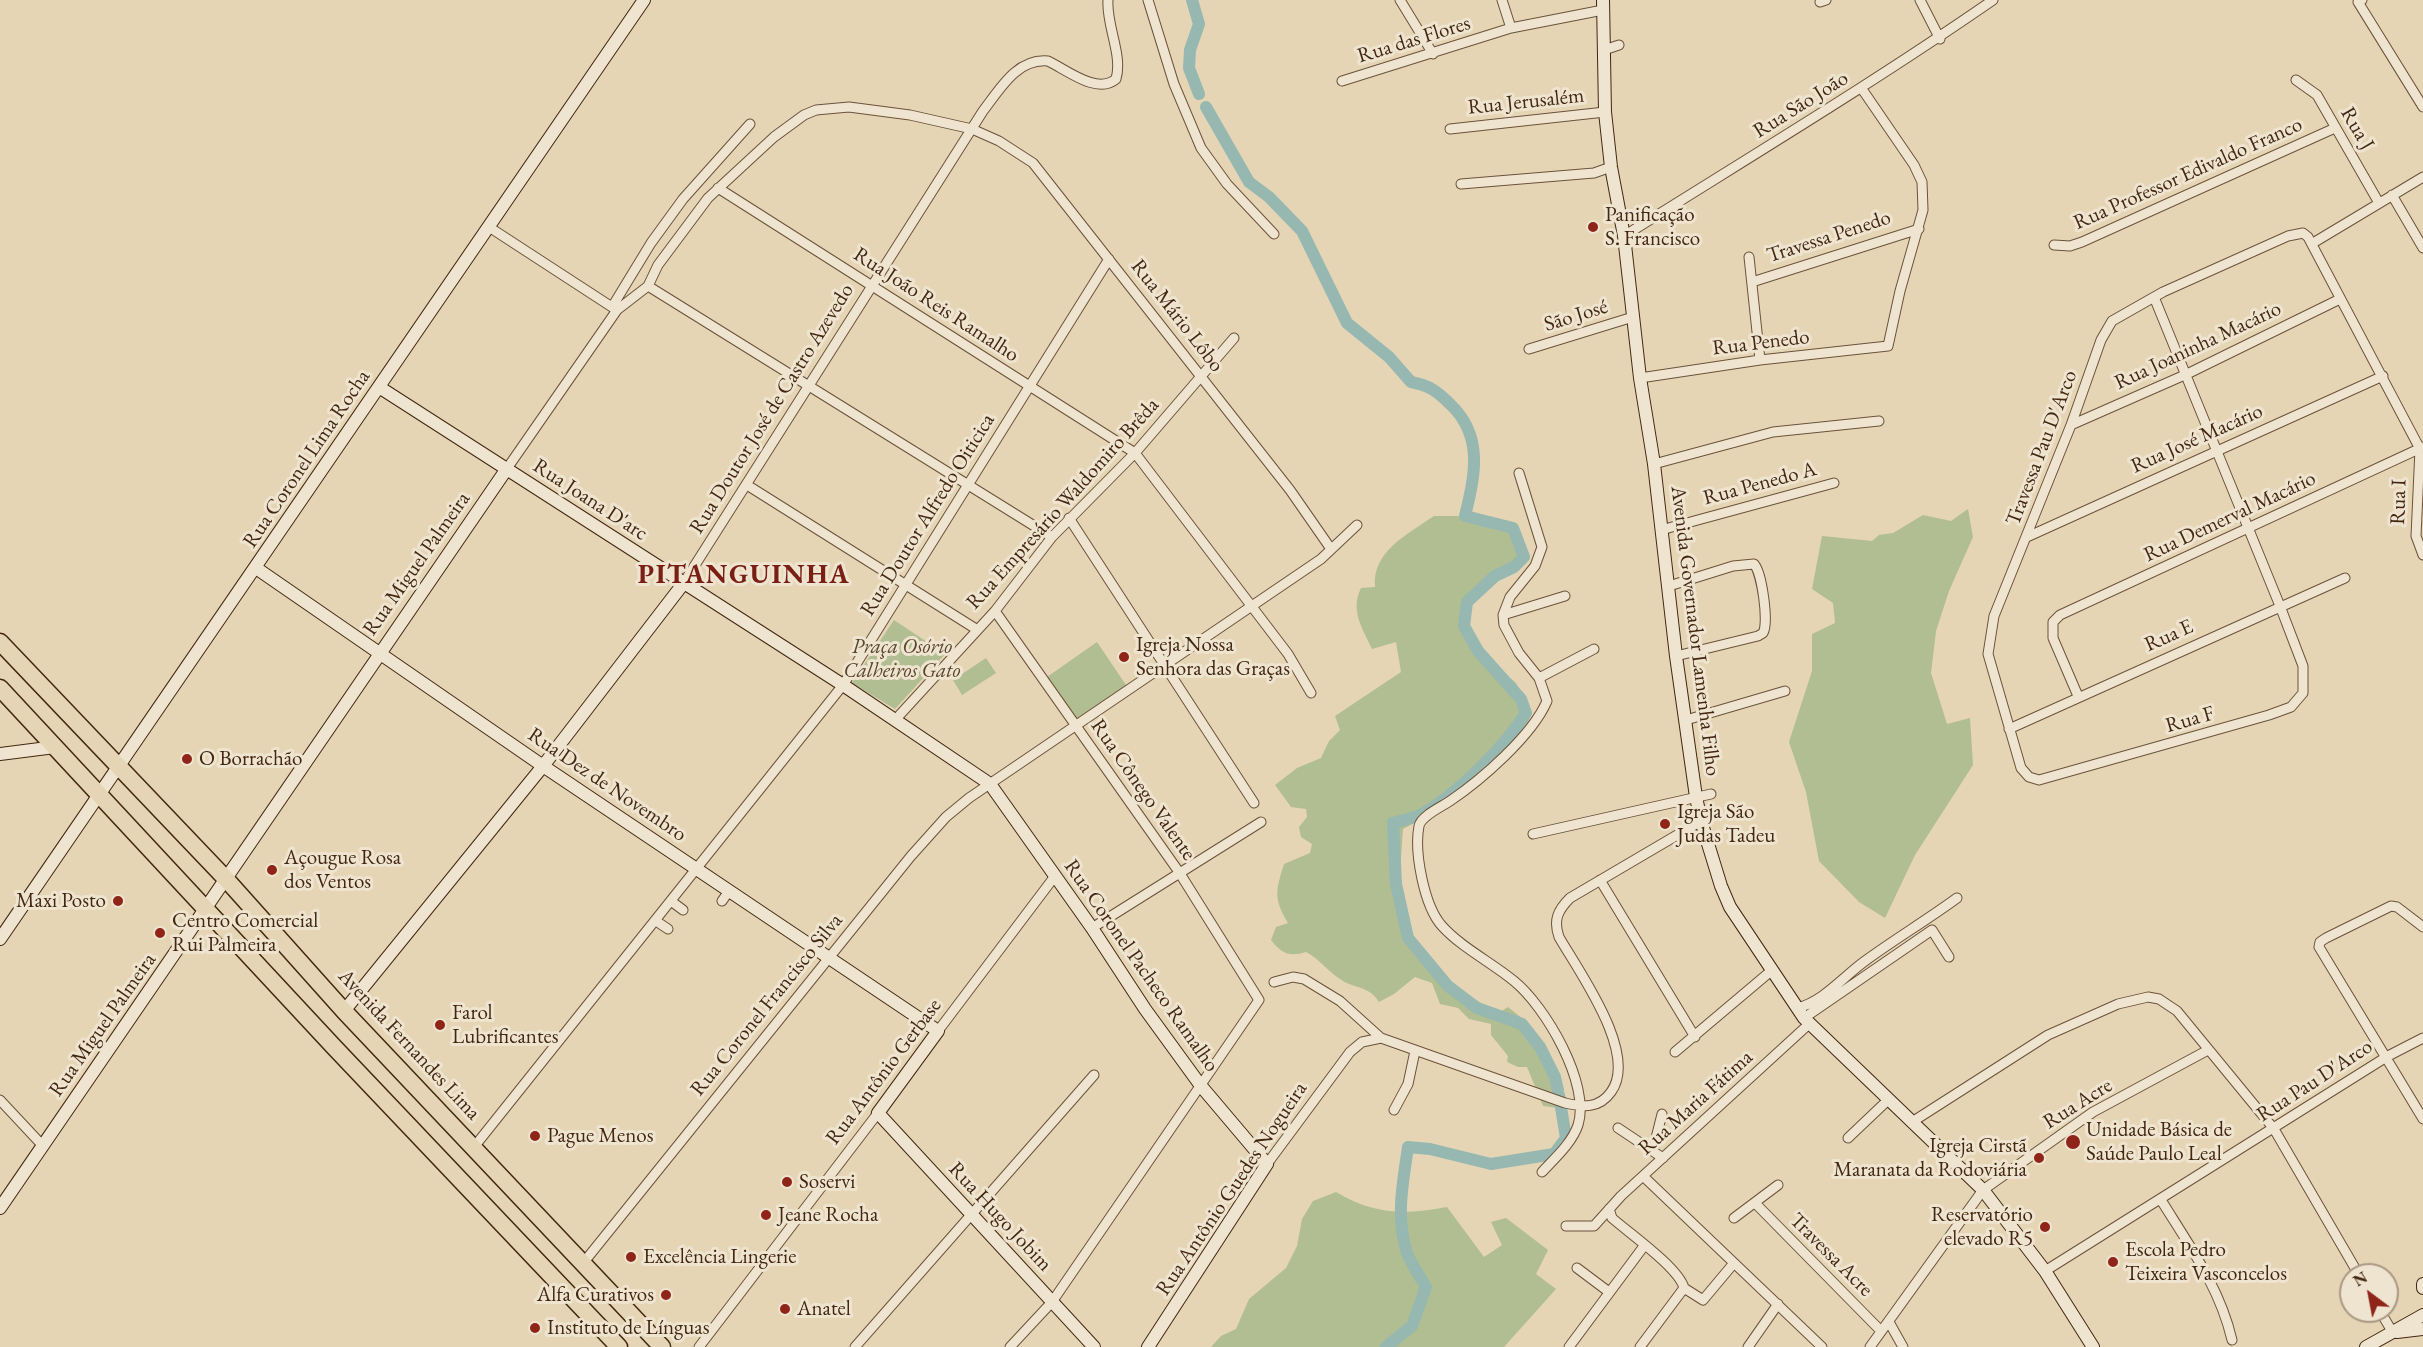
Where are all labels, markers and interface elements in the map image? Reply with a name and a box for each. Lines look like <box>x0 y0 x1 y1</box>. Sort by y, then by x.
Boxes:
street label: Rua das Flores <box>1354 11 1474 69</box>
street label: Rua São João <box>1749 66 1853 144</box>
street label: Rua Jerusalém <box>1467 83 1585 121</box>
street label: Rua J <box>2335 103 2379 155</box>
street label: Rua Professor Edivaldo Franco <box>2070 112 2306 236</box>
place label: Panificação S. Francisco <box>1605 202 1700 252</box>
street label: Travessa Penedo <box>1764 205 1894 269</box>
marker: Panificação S. Francisco <box>1586 220 1600 234</box>
street label: Rua João Reis Ramalho <box>848 242 1024 368</box>
street label: Rua Mário Lôbo <box>1125 255 1229 377</box>
street label: Rua Doutor José de Castro Azevedo <box>684 279 860 539</box>
street label: São José <box>1541 294 1611 338</box>
street label: Rua Joaninha Macário <box>2111 296 2285 396</box>
street label: Rua Penedo <box>1711 325 1811 361</box>
street label: Rua Coronel Lima Rocha <box>238 365 376 553</box>
street label: Travessa Pau D'Arco <box>2001 367 2083 529</box>
street label: Rua Empresário Waldomiro Brêda <box>961 393 1165 615</box>
street label: Rua José Macário <box>2127 399 2267 479</box>
street label: Rua Doutor Alfredo Oiticica <box>855 409 1001 621</box>
street label: Rua Joana D'arc <box>528 454 652 546</box>
street label: Rua Penedo A <box>1701 457 1819 511</box>
street label: Rua Demerval Macário <box>2140 466 2320 568</box>
street label: Rua I <box>2386 479 2412 525</box>
street label: Avenida Governador Lamenha Filho <box>1665 484 1725 778</box>
street label: Rua Miguel Palmeira <box>358 487 476 641</box>
district label: PITANGUINHA <box>638 560 850 592</box>
street label: Rua E <box>2141 614 2197 658</box>
place label: Igreja Nossa Senhora das Graças <box>1136 632 1290 682</box>
park label: Praça Osório Calheiros Gato <box>844 634 960 684</box>
marker: Igreja Nossa Senhora das Graças <box>1117 650 1131 664</box>
street label: Rua F <box>2163 701 2217 739</box>
street label: Rua Cônego Valente <box>1085 715 1201 865</box>
street label: Rua Dez de Novembro <box>523 723 691 847</box>
place label: O Borrachão <box>199 746 302 772</box>
marker: O Borrachão <box>180 752 194 766</box>
place label: Igreja São Judas Tadeu <box>1677 799 1775 849</box>
marker: Igreja São Judas Tadeu <box>1658 817 1672 831</box>
place label: Açougue Rosa dos Ventos <box>284 845 401 895</box>
street label: Rua Coronel Pacheco Ramalho <box>1058 855 1224 1077</box>
marker: Açougue Rosa dos Ventos <box>265 863 279 877</box>
place label: Maxi Posto <box>16 888 106 914</box>
marker: Maxi Posto <box>111 894 125 908</box>
place label: Centro Comercial Rui Palmeira <box>172 908 318 958</box>
street label: Rua Coronel Francisco Silva <box>686 909 848 1101</box>
marker: Centro Comercial Rui Palmeira <box>153 926 167 940</box>
street label: Rua Miguel Palmeira <box>44 948 162 1102</box>
street label: Avenida Fernandes Lima <box>333 964 485 1126</box>
street label: Rua Antônio Gerbase <box>821 994 947 1150</box>
place label: Farol Lubrificantes <box>452 1000 558 1050</box>
marker: Farol Lubrificantes <box>433 1018 447 1032</box>
street label: Rua Pau D'Arco <box>2252 1034 2378 1128</box>
street label: Rua Maria Fátima <box>1634 1045 1758 1161</box>
street label: Rua Acre <box>2039 1073 2117 1135</box>
street label: Rua Antônio Guedes Nogueira <box>1151 1077 1313 1301</box>
place label: Unidade Básica de Saúde Paulo Leal <box>2086 1117 2232 1167</box>
place label: Pague Menos <box>547 1123 653 1149</box>
marker: Pague Menos <box>528 1129 542 1143</box>
place label: Igreja Cirstã Maranata da Rodoviária <box>1834 1133 2027 1183</box>
marker: Unidade Básica de Saúde Paulo Leal <box>2064 1133 2082 1151</box>
marker: Igreja Cirstã Maranata da Rodoviária <box>2032 1151 2046 1165</box>
street label: Rua Hugo Jobim <box>943 1157 1057 1277</box>
place label: Soservi <box>799 1169 855 1195</box>
marker: Soservi <box>780 1175 794 1189</box>
place label: Jeane Rocha <box>778 1202 878 1228</box>
place label: Reservatório elevado R5 <box>1931 1202 2033 1252</box>
marker: Jeane Rocha <box>759 1208 773 1222</box>
street label: Travessa Acre <box>1784 1208 1878 1302</box>
marker: Reservatório elevado R5 <box>2038 1220 2052 1234</box>
place label: Escola Pedro Teixeira Vasconcelos <box>2125 1237 2287 1287</box>
place label: Excelência Lingerie <box>643 1244 796 1270</box>
marker: Excelência Lingerie <box>624 1250 638 1264</box>
marker: Escola Pedro Teixeira Vasconcelos <box>2106 1255 2120 1269</box>
north arrow <box>2339 1263 2399 1323</box>
text: N <box>2349 1267 2371 1291</box>
place label: Alfa Curativos <box>537 1282 654 1308</box>
marker: Alfa Curativos <box>659 1288 673 1302</box>
place label: Anatel <box>797 1296 851 1322</box>
marker: Anatel <box>778 1302 792 1316</box>
place label: Instituto de Línguas <box>547 1315 709 1341</box>
marker: Instituto de Línguas <box>528 1321 542 1335</box>

